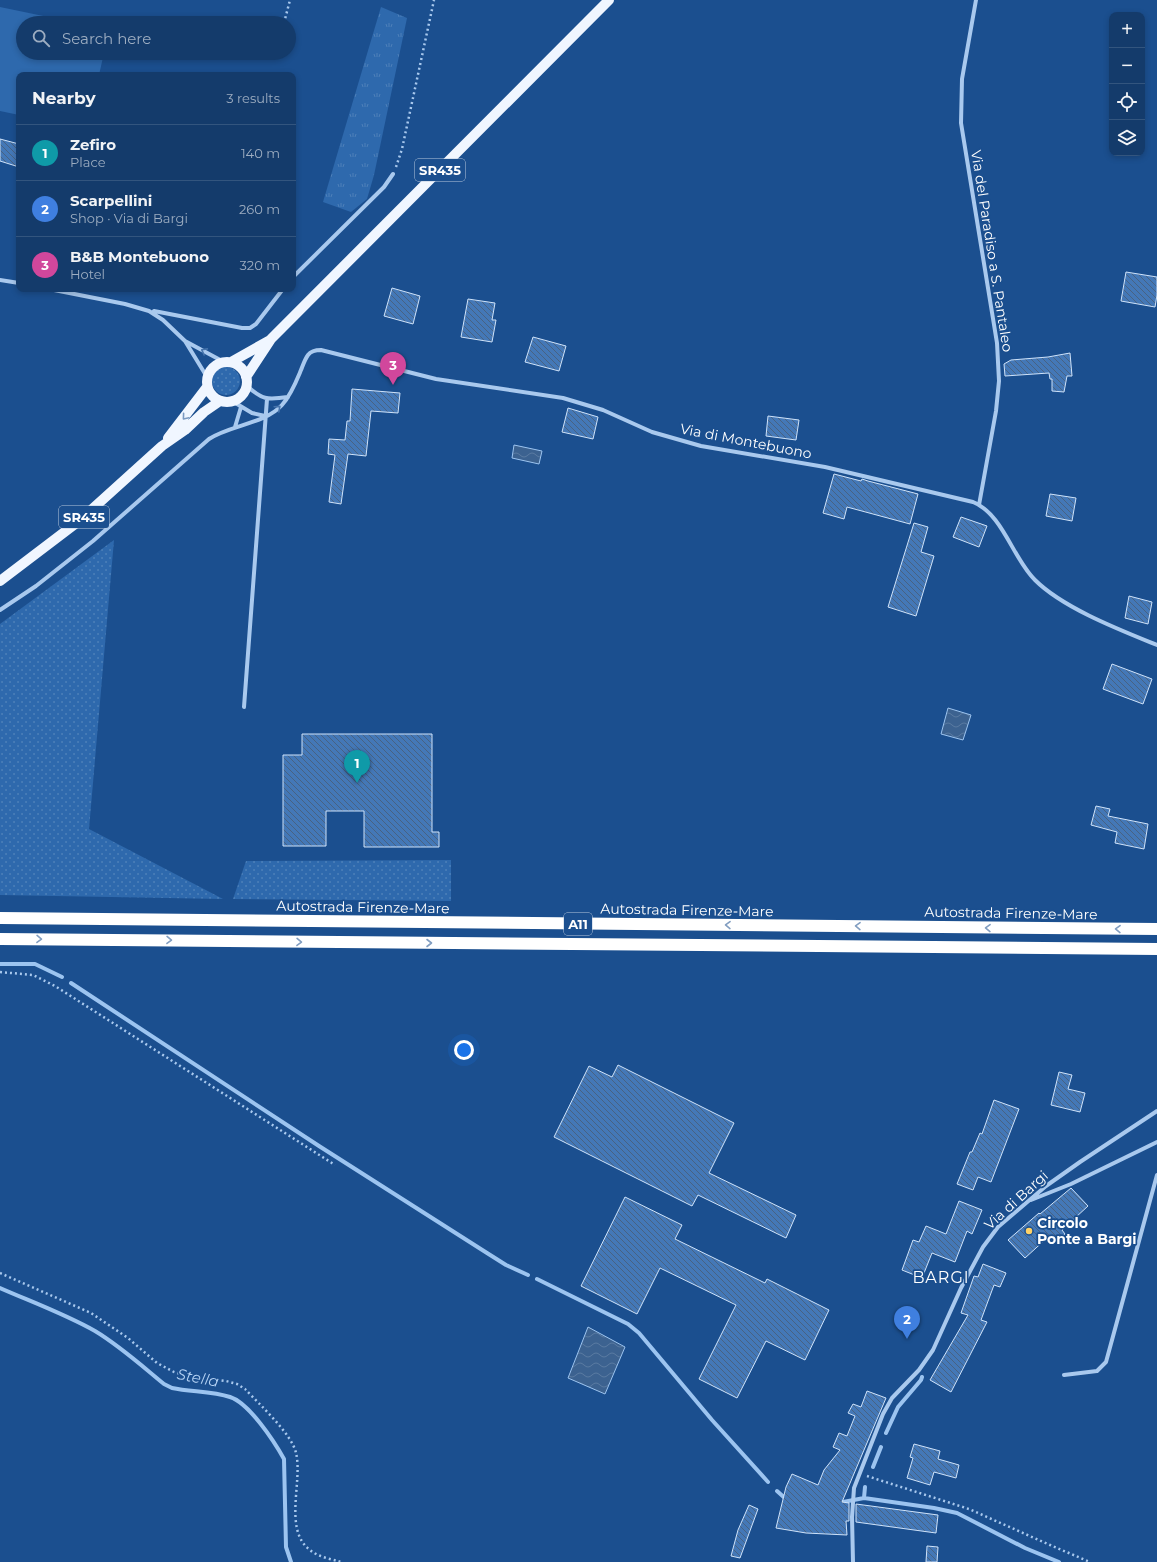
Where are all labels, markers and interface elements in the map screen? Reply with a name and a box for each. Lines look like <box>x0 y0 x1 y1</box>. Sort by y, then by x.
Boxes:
map controls <box>1109 12 1145 156</box>
button: + <box>1109 12 1145 48</box>
search box <box>16 16 296 60</box>
icon: search <box>30 27 52 49</box>
text: Search here <box>62 29 151 48</box>
button: − <box>1109 48 1145 84</box>
button: locate <box>1109 84 1145 120</box>
text: Nearby <box>32 88 96 108</box>
text: 3 results <box>226 90 280 106</box>
button: layers <box>1109 120 1145 156</box>
text: Zefiro <box>70 135 116 154</box>
text: 1 <box>42 145 48 161</box>
text: 140 m <box>241 145 280 161</box>
street label: Via del Paradiso a S. Pantaleo <box>967 149 1017 353</box>
text: Place <box>70 154 106 170</box>
road number: SR435 <box>415 159 465 181</box>
text: Scarpellini <box>70 191 152 210</box>
text: 2 <box>41 201 49 217</box>
text: 260 m <box>239 201 280 217</box>
text: Shop · Via di Bargi <box>70 210 188 226</box>
text: B&B Montebuono <box>70 247 209 266</box>
text: 3 <box>41 257 49 273</box>
text: 320 m <box>240 257 280 273</box>
text: Hotel <box>70 266 105 282</box>
one-way arrow <box>201 349 208 356</box>
pin: 3 <box>380 352 406 385</box>
one-way arrow <box>273 405 281 413</box>
one-way arrow <box>183 412 190 419</box>
street label: Via di Montebuono <box>679 419 813 463</box>
road number: SR435 <box>59 506 109 528</box>
pin: 1 <box>344 750 370 783</box>
street label: Autostrada Firenze-Mare <box>276 896 450 918</box>
street label: Autostrada Firenze-Mare <box>600 899 774 921</box>
street label: Autostrada Firenze-Mare <box>924 902 1098 924</box>
road number: A11 <box>564 913 592 935</box>
one-way arrow <box>725 921 731 929</box>
one-way arrow <box>855 922 861 931</box>
one-way arrow <box>985 924 991 932</box>
one-way arrow <box>1115 925 1121 933</box>
one-way arrow <box>36 935 42 943</box>
one-way arrow <box>166 936 172 945</box>
one-way arrow <box>296 938 302 946</box>
one-way arrow <box>426 939 432 947</box>
your location <box>454 1040 474 1060</box>
street label: Via di Bargi <box>980 1167 1052 1233</box>
place label: Circolo Ponte a Bargi <box>1037 1214 1136 1248</box>
marker: Circolo Ponte a Bargi <box>1024 1226 1034 1236</box>
district label: BARGI <box>912 1268 970 1287</box>
pin: 2 <box>894 1306 920 1339</box>
water label: Stella <box>175 1364 221 1391</box>

